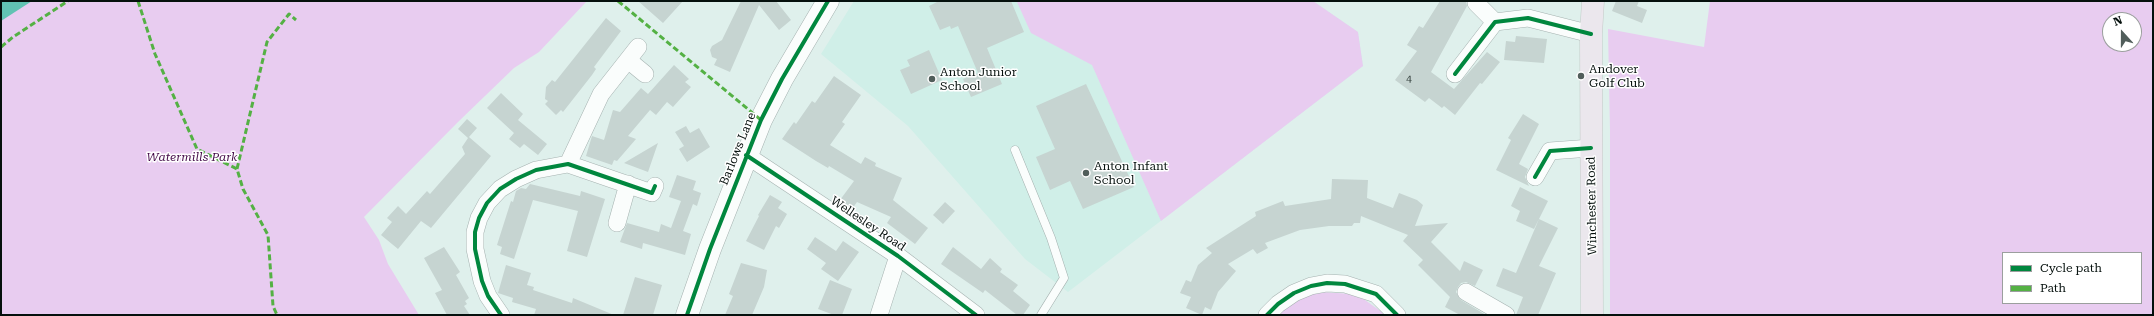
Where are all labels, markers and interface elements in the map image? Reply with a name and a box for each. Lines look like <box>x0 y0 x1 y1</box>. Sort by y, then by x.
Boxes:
north arrow <box>2102 12 2142 52</box>
text: N <box>2112 14 2124 29</box>
place label: Andover Golf Club <box>1589 62 1645 90</box>
place label: Anton Junior School <box>940 65 1017 93</box>
marker: Andover Golf Club <box>1576 71 1586 81</box>
house number: 4 <box>1406 73 1412 85</box>
marker: Anton Junior School <box>927 74 937 84</box>
street label: Barlows Lane <box>717 111 759 187</box>
park label: Watermills Park <box>147 150 237 164</box>
street label: Winchester Road <box>1584 156 1600 256</box>
place label: Anton Infant School <box>1094 159 1168 187</box>
marker: Anton Infant School <box>1081 168 1091 178</box>
street label: Wellesley Road <box>828 194 908 254</box>
legend <box>2002 252 2142 304</box>
text: Cycle path <box>2040 261 2102 275</box>
text: Path <box>2040 281 2066 295</box>

